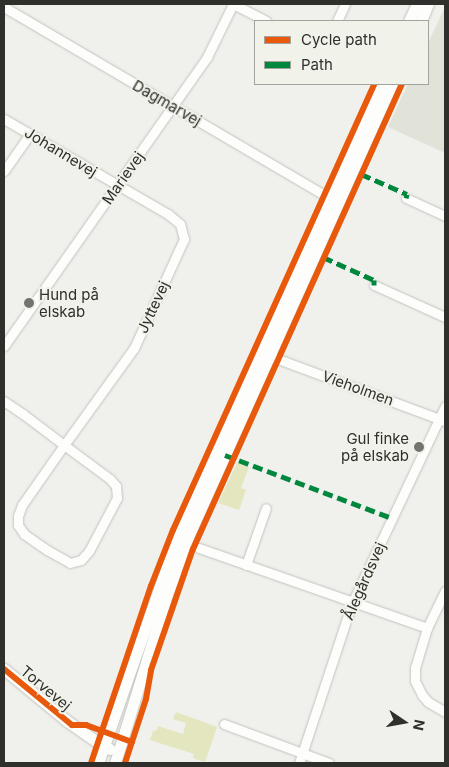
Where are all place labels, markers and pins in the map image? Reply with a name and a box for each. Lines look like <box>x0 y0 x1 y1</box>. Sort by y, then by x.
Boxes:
place label: Hund på elskab <box>39 285 99 320</box>
marker: Hund på elskab <box>23 297 35 309</box>
place label: Gul finke på elskab <box>341 429 409 464</box>
marker: Gul finke på elskab <box>413 441 425 453</box>

